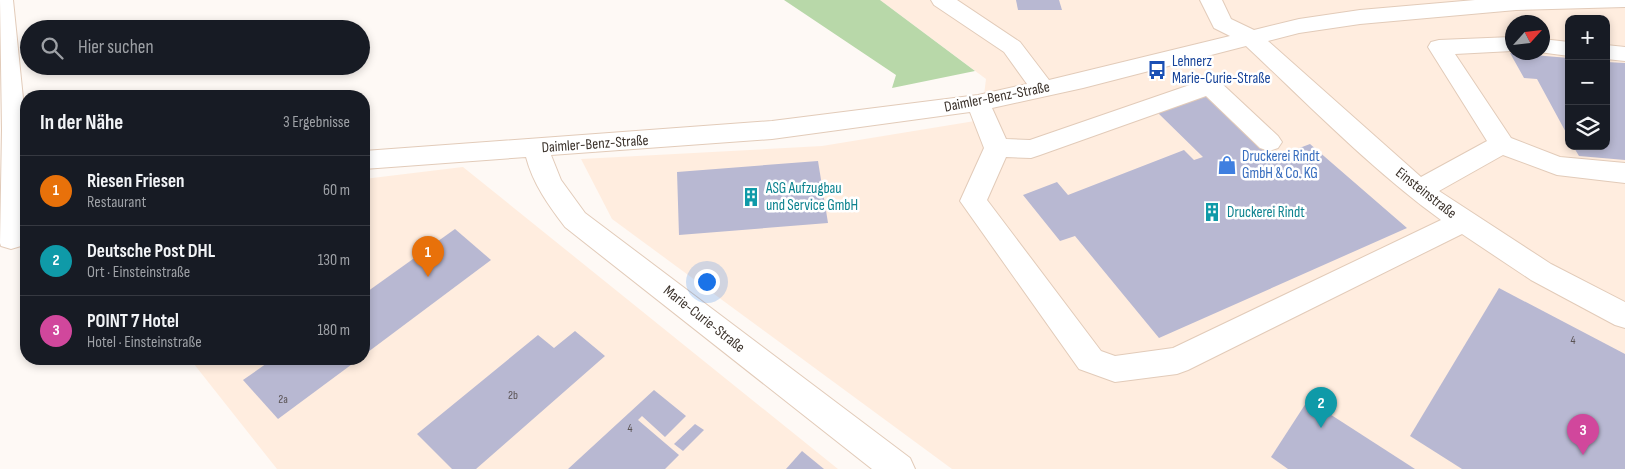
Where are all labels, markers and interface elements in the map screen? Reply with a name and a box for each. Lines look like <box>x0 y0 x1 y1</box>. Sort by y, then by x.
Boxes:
north arrow <box>1505 15 1550 60</box>
map controls <box>1565 15 1610 150</box>
button: + <box>1565 15 1610 60</box>
search box <box>20 20 370 75</box>
icon: search <box>38 34 66 62</box>
text: Hier suchen <box>78 36 154 59</box>
place label: Lehnerz Marie-Curie-Straße <box>1172 52 1271 88</box>
bus stop icon: Lehnerz Marie-Curie-Straße <box>1146 59 1168 81</box>
button: − <box>1565 60 1610 105</box>
street label: Daimler-Benz-Straße <box>943 77 1051 117</box>
button: layers <box>1565 105 1610 150</box>
text: In der Nähe <box>40 110 123 135</box>
text: 3 Ergebnisse <box>283 113 350 132</box>
street label: Daimler-Benz-Straße <box>541 131 649 157</box>
place label: Druckerei Rindt GmbH & Co. KG <box>1242 147 1320 183</box>
shop icon: Druckerei Rindt GmbH & Co. KG <box>1216 154 1238 176</box>
street label: Einsteinstraße <box>1392 163 1460 223</box>
text: Riesen Friesen <box>87 170 185 193</box>
place label: ASG Aufzugbau und Service GmbH <box>765 179 858 215</box>
text: 1 <box>53 181 59 200</box>
text: 60 m <box>323 181 350 200</box>
building icon: ASG Aufzugbau und Service GmbH <box>740 186 762 208</box>
text: Restaurant <box>87 193 146 212</box>
building icon: Druckerei Rindt <box>1201 201 1223 223</box>
place label: Druckerei Rindt <box>1227 203 1305 222</box>
pin: 1 <box>412 236 444 277</box>
text: Deutsche Post DHL <box>87 240 215 263</box>
text: 2 <box>52 251 60 270</box>
text: 130 m <box>318 251 350 270</box>
text: Ort · Einsteinstraße <box>87 263 190 282</box>
your location <box>694 269 720 295</box>
street label: Marie-Curie-Straße <box>659 281 749 357</box>
text: POINT 7 Hotel <box>87 310 179 333</box>
text: 3 <box>52 321 60 340</box>
text: 180 m <box>317 321 350 340</box>
text: Hotel · Einsteinstraße <box>87 333 202 352</box>
house number: 4 <box>1570 333 1576 348</box>
pin: 2 <box>1305 387 1337 428</box>
house number: 2b <box>508 388 518 403</box>
house number: 2a <box>278 392 288 407</box>
pin: 3 <box>1567 414 1599 455</box>
house number: 4 <box>627 421 633 436</box>

